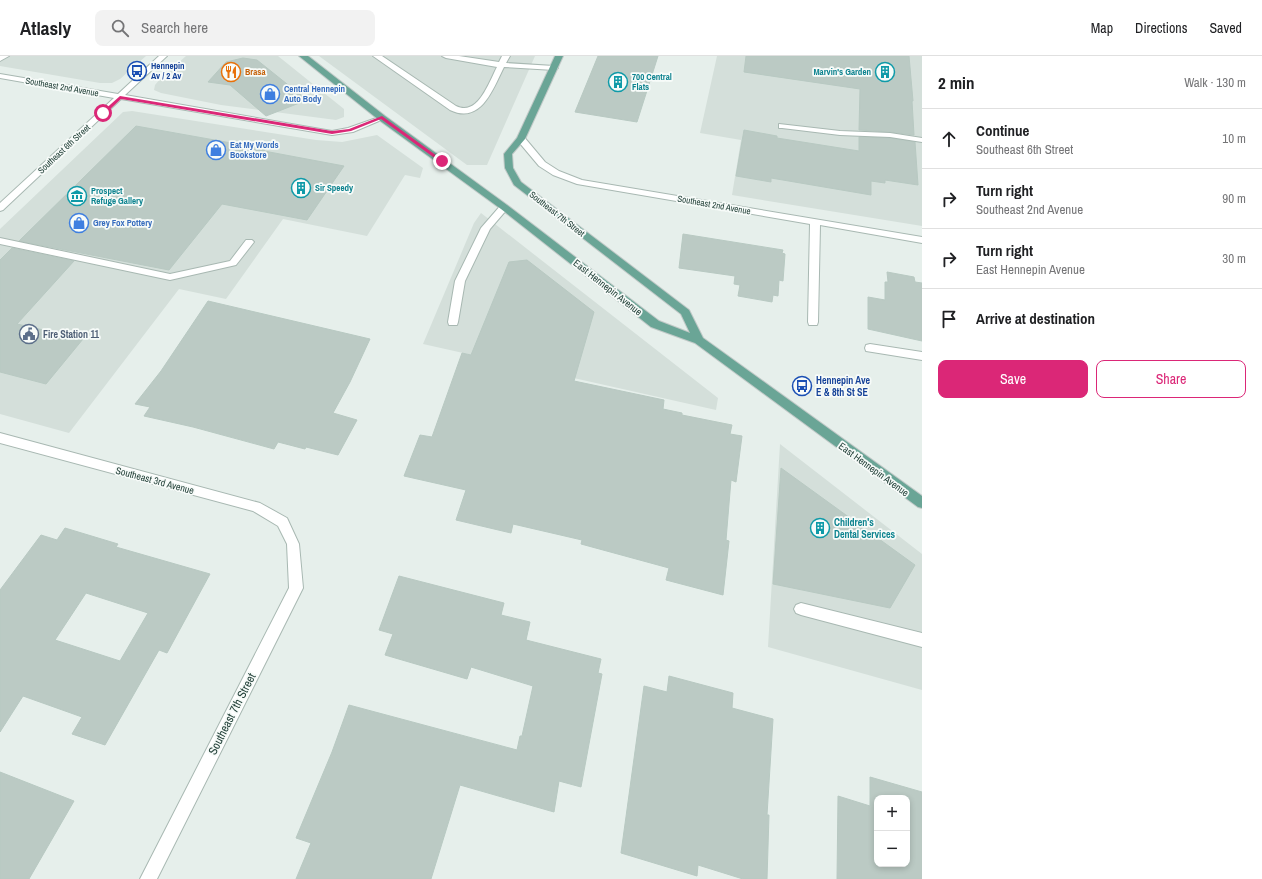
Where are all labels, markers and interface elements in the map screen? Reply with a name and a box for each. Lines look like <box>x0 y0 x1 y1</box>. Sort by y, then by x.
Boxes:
search box <box>95 10 375 46</box>
text: Atlasly <box>20 15 71 41</box>
icon: search <box>109 17 131 39</box>
text: Search here <box>141 17 208 38</box>
text: Map <box>1091 19 1113 37</box>
text: Directions <box>1135 19 1187 37</box>
text: Saved <box>1209 19 1242 37</box>
bus stop icon: Hennepin Av / 2 Av <box>126 60 148 82</box>
place label: Hennepin Av / 2 Av <box>151 60 185 82</box>
restaurant icon: Brasa <box>220 61 242 83</box>
building icon: Marvin's Garden <box>874 61 896 83</box>
place label: Brasa <box>245 66 266 78</box>
place label: Marvin's Garden <box>813 66 871 78</box>
building icon: 700 Central Flats <box>607 71 629 93</box>
place label: 700 Central Flats <box>632 71 672 93</box>
text: 2 min <box>938 71 974 94</box>
text: Walk · 130 m <box>1184 74 1246 91</box>
street label: Southeast 2nd Avenue <box>24 75 100 99</box>
shop icon: Central Hennepin Auto Body <box>259 83 281 105</box>
place label: Central Hennepin Auto Body <box>284 83 346 105</box>
route start <box>94 104 112 122</box>
text: Continue <box>976 120 1029 141</box>
street label: Southeast 6th Street <box>35 122 93 176</box>
icon: ahead <box>938 128 960 150</box>
text: 10 m <box>1222 130 1246 147</box>
shop icon: Eat My Words Bookstore <box>205 139 227 161</box>
place label: Eat My Words Bookstore <box>230 139 279 161</box>
text: Southeast 6th Street <box>976 141 1073 158</box>
route end <box>433 152 451 170</box>
building icon: Sir Speedy <box>290 177 312 199</box>
text: Turn right <box>976 180 1033 201</box>
place label: Sir Speedy <box>315 182 354 194</box>
museum icon: Prospect Refuge Gallery <box>66 185 88 207</box>
place label: Prospect Refuge Gallery <box>91 185 144 207</box>
icon: right <box>938 188 960 210</box>
street label: Southeast 7th Street <box>527 189 587 239</box>
text: 90 m <box>1222 190 1246 207</box>
street label: Southeast 2nd Avenue <box>676 193 752 217</box>
text: Southeast 2nd Avenue <box>976 201 1083 218</box>
shop icon: Grey Fox Pottery <box>68 212 90 234</box>
place label: Grey Fox Pottery <box>93 217 153 229</box>
text: Turn right <box>976 240 1033 261</box>
icon: right <box>938 248 960 270</box>
text: 30 m <box>1222 250 1246 267</box>
street label: East Hennepin Avenue <box>571 256 645 319</box>
text: East Hennepin Avenue <box>976 261 1085 278</box>
icon: arrive <box>938 308 960 330</box>
text: Arrive at destination <box>976 308 1095 329</box>
public building icon: Fire Station 11 <box>18 323 40 345</box>
place label: Fire Station 11 <box>43 328 99 341</box>
button: Save <box>938 360 1088 398</box>
button: Share <box>1096 360 1246 398</box>
place label: Hennepin Ave E & 8th St SE <box>816 374 871 399</box>
bus stop icon: Hennepin Ave E & 8th St SE <box>791 375 813 397</box>
street label: East Hennepin Avenue <box>836 440 912 500</box>
street label: Southeast 3rd Avenue <box>114 464 196 497</box>
place label: Children's Dental Services <box>834 516 896 541</box>
building icon: Children's Dental Services <box>809 517 831 539</box>
street label: Southeast 7th Street <box>205 670 260 758</box>
map controls <box>874 795 910 867</box>
button: + <box>874 795 910 831</box>
button: − <box>874 831 910 867</box>

